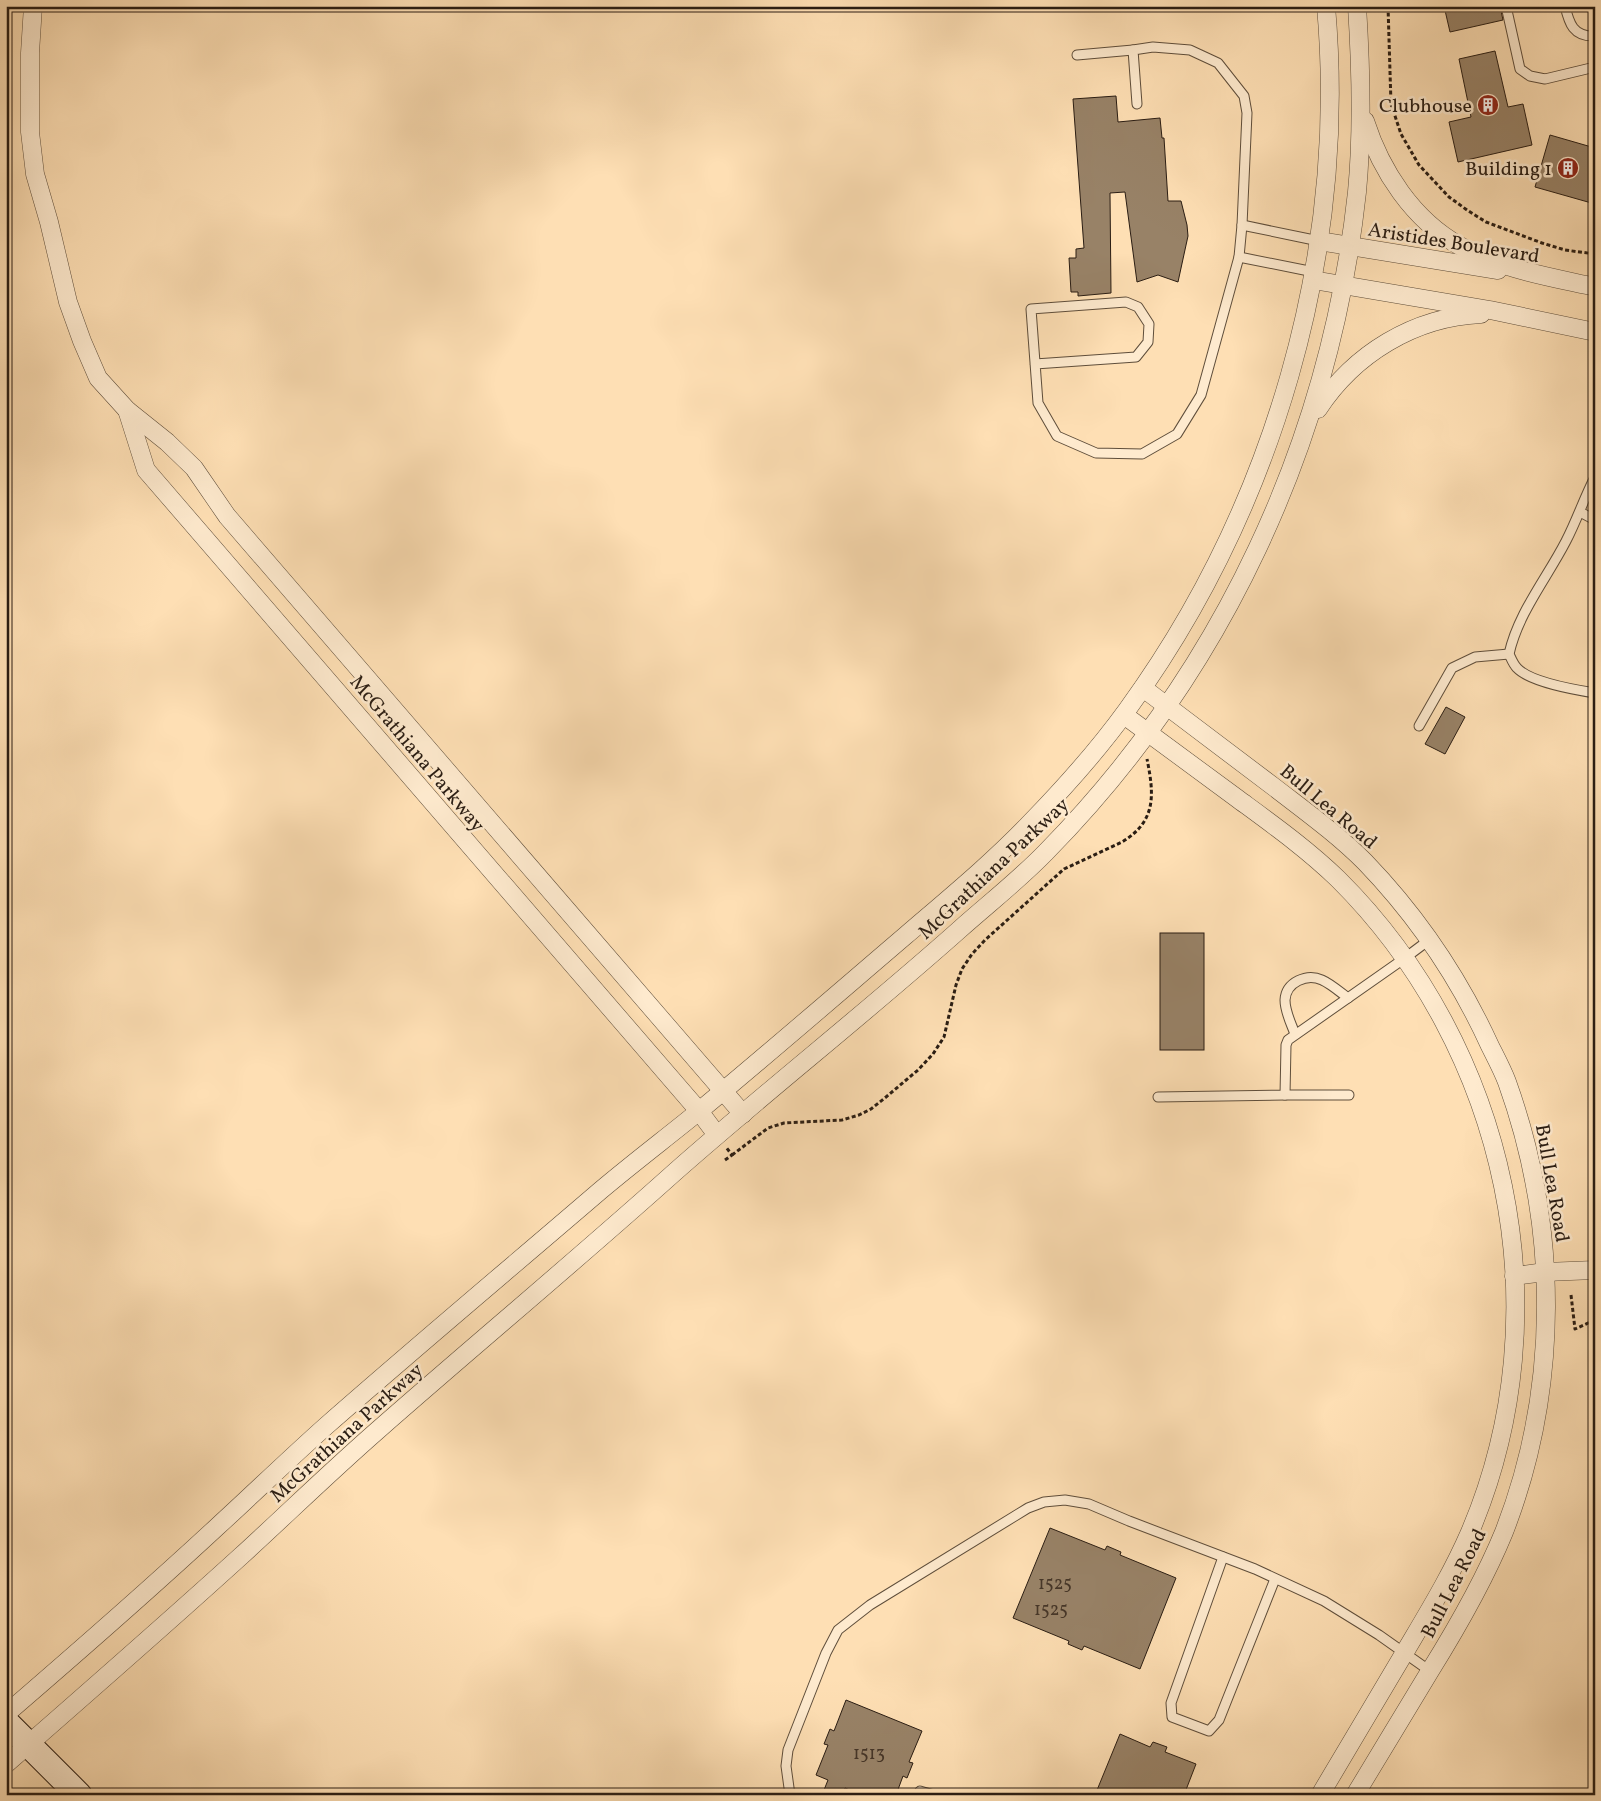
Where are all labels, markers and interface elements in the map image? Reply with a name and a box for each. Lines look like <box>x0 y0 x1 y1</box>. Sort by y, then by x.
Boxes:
place label: Clubhouse <box>1379 93 1472 121</box>
building icon: Clubhouse <box>1476 93 1500 117</box>
place label: Building 1 <box>1465 156 1552 184</box>
building icon: Building 1 <box>1556 156 1580 180</box>
street label: Aristides Boulevard <box>1366 217 1541 271</box>
street label: McGrathiana Parkway <box>342 670 491 839</box>
street label: Bull Lea Road <box>1273 758 1382 857</box>
street label: McGrathiana Parkway <box>913 792 1076 947</box>
street label: Bull Lea Road <box>1527 1122 1575 1245</box>
street label: McGrathiana Parkway <box>265 1357 430 1510</box>
street label: Bull Lea Road <box>1415 1524 1494 1644</box>
house number: 1525 <box>1038 1572 1072 1597</box>
house number: 1525 <box>1034 1598 1068 1623</box>
house number: 1513 <box>853 1742 885 1767</box>

